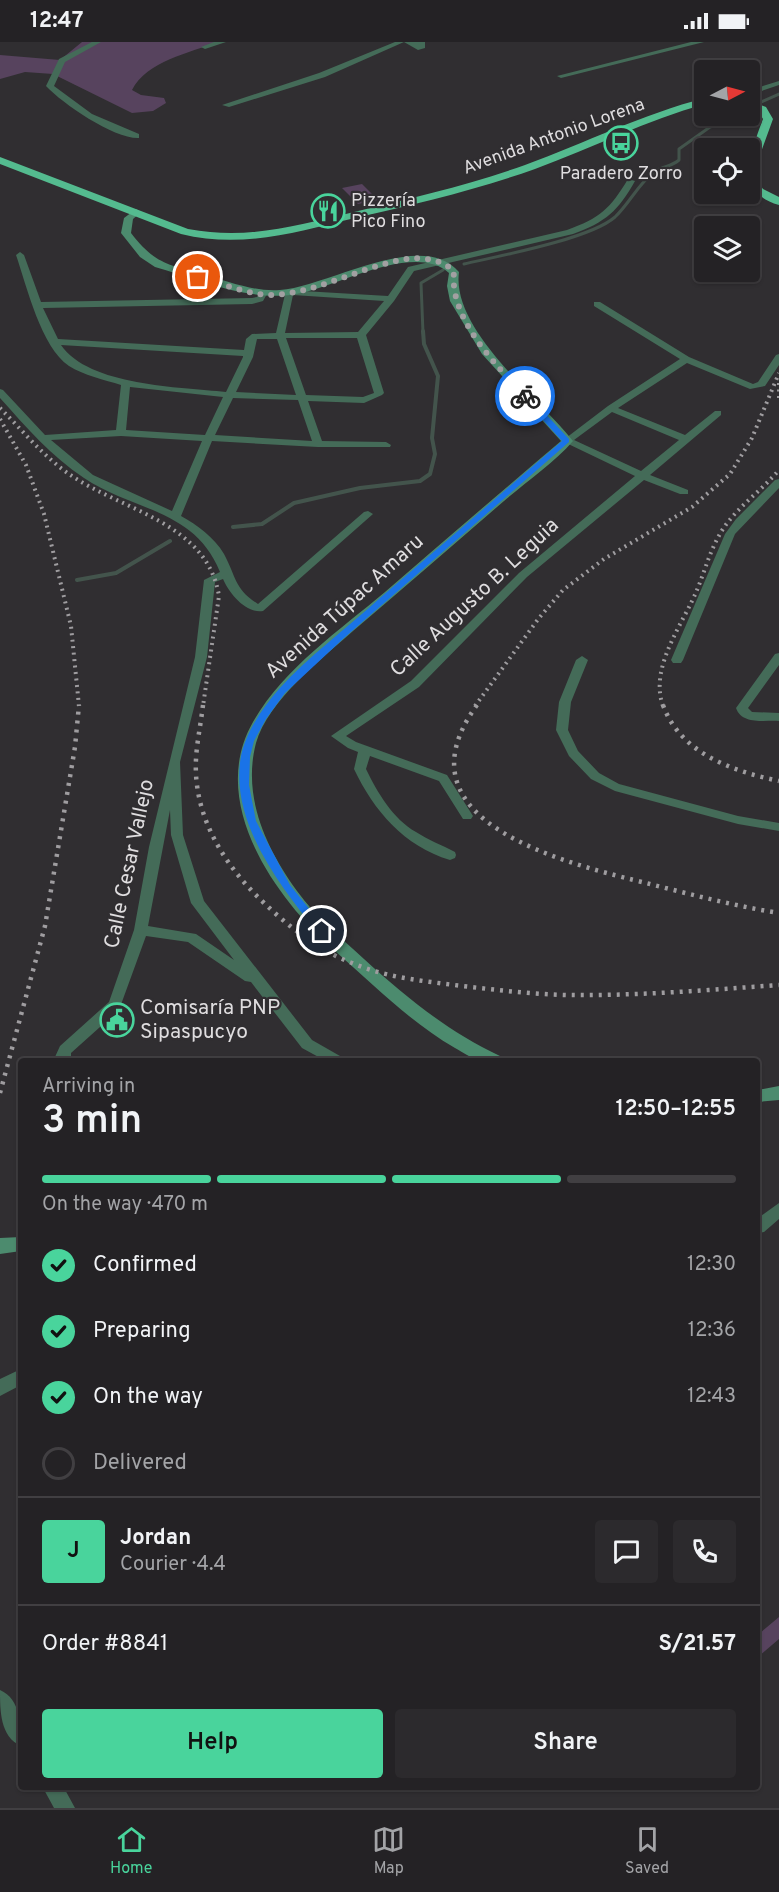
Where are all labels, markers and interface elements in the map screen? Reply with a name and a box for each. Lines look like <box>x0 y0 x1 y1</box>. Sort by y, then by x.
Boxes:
text: 12:47 <box>30 8 84 35</box>
north arrow <box>694 60 760 126</box>
map controls <box>694 60 760 282</box>
street label: Avenida Antonio Lorena <box>460 93 648 181</box>
bus stop icon: Paradero Zorro <box>603 125 639 161</box>
button: locate <box>694 138 760 204</box>
place label: Paradero Zorro <box>560 163 682 186</box>
place label: Pizzería Pico Fino <box>351 190 425 234</box>
restaurant icon: Pizzería Pico Fino <box>310 193 346 229</box>
button: layers <box>694 216 760 282</box>
pin <box>172 251 223 302</box>
icon: bag <box>181 260 214 293</box>
courier <box>495 366 555 426</box>
icon: bike <box>509 380 542 413</box>
street label: Calle Augusto B. Leguia <box>385 513 565 683</box>
street label: Avenida Túpac Amaru <box>260 529 430 685</box>
street label: Calle Cesar Vallejo <box>99 777 161 951</box>
pin <box>296 905 347 956</box>
icon: home <box>305 914 338 947</box>
place label: Comisaría PNP Sipaspucyo <box>140 995 280 1046</box>
public building icon: Comisaría PNP Sipaspucyo <box>99 1002 135 1038</box>
text: Arriving in <box>42 1074 135 1100</box>
text: 12:50–12:55 <box>616 1096 736 1123</box>
text: 3 min <box>42 1098 142 1147</box>
text: On the way · 470 m <box>42 1192 208 1218</box>
icon: check <box>42 1249 75 1282</box>
text: Confirmed <box>93 1252 197 1279</box>
text: 12:30 <box>687 1252 736 1278</box>
icon: check <box>42 1315 75 1348</box>
text: Preparing <box>93 1318 191 1345</box>
text: 12:36 <box>688 1318 736 1344</box>
icon: check <box>42 1381 75 1414</box>
text: On the way <box>93 1384 203 1411</box>
text: 12:43 <box>687 1384 736 1410</box>
text: Delivered <box>93 1450 187 1477</box>
button: chat <box>595 1520 658 1583</box>
button: phone <box>673 1520 736 1583</box>
text: Jordan <box>120 1525 191 1552</box>
text: J <box>67 1538 80 1565</box>
text: Courier · 4.4 <box>120 1552 226 1578</box>
text: Order #8841 <box>42 1631 168 1658</box>
text: S/21.57 <box>658 1631 736 1658</box>
button: Help <box>42 1709 383 1778</box>
button: Share <box>395 1709 736 1778</box>
tab: Home <box>110 1823 152 1879</box>
tab: Map <box>372 1823 405 1879</box>
tab: Saved <box>625 1823 669 1879</box>

